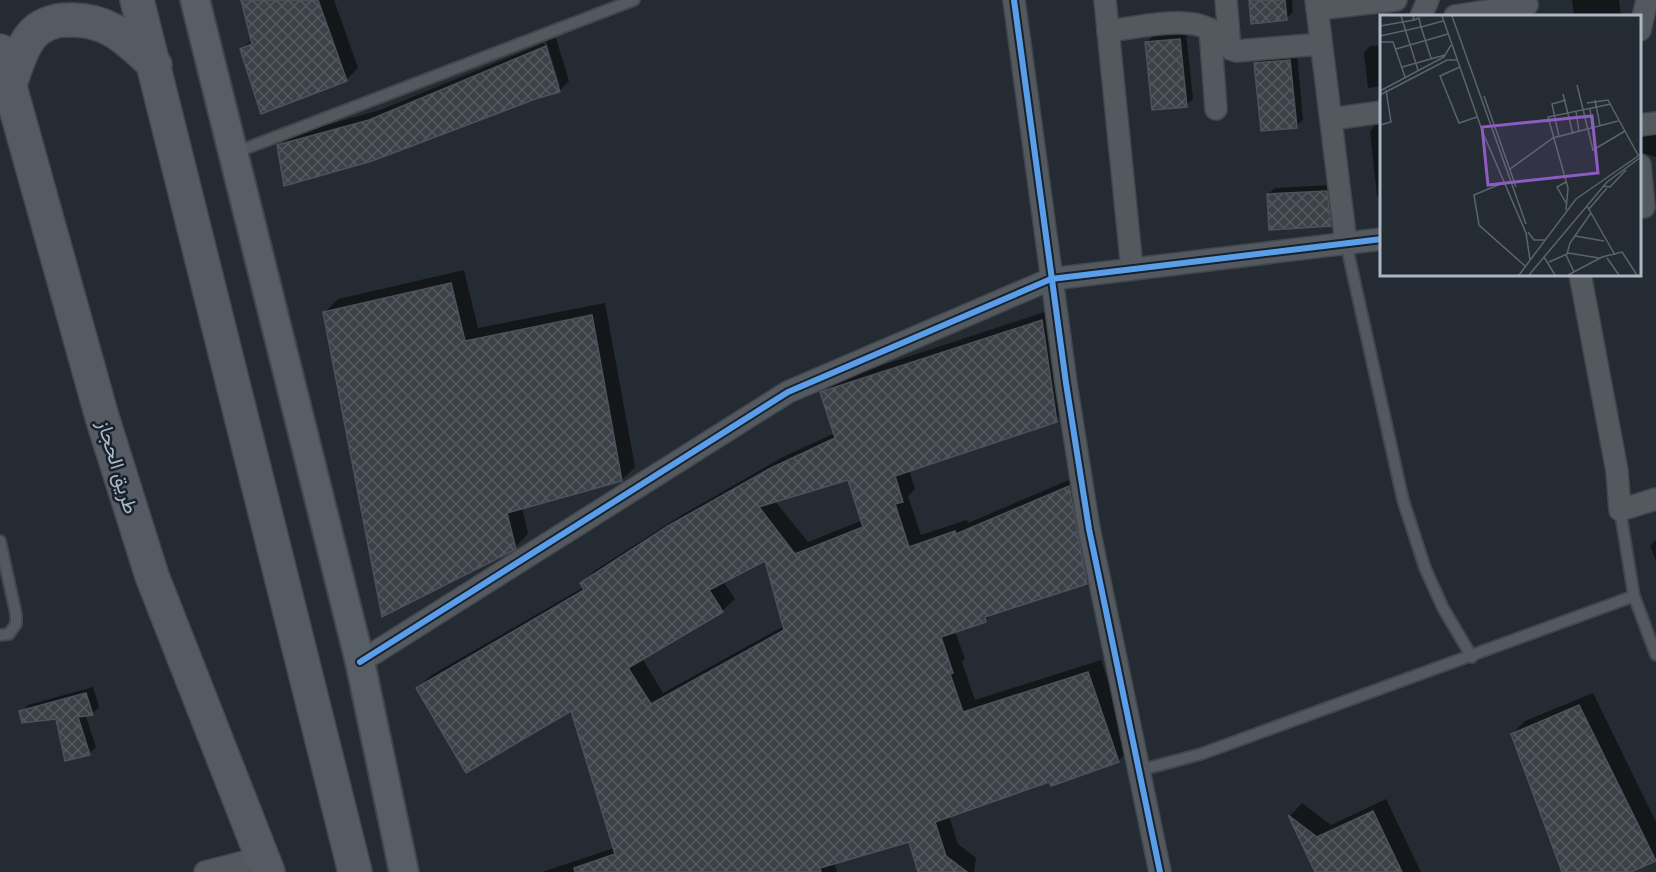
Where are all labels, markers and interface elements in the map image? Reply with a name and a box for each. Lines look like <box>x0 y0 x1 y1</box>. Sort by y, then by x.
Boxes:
inset map <box>1380 15 1641 276</box>
street label: طريق الحجاز <box>91 416 144 517</box>

